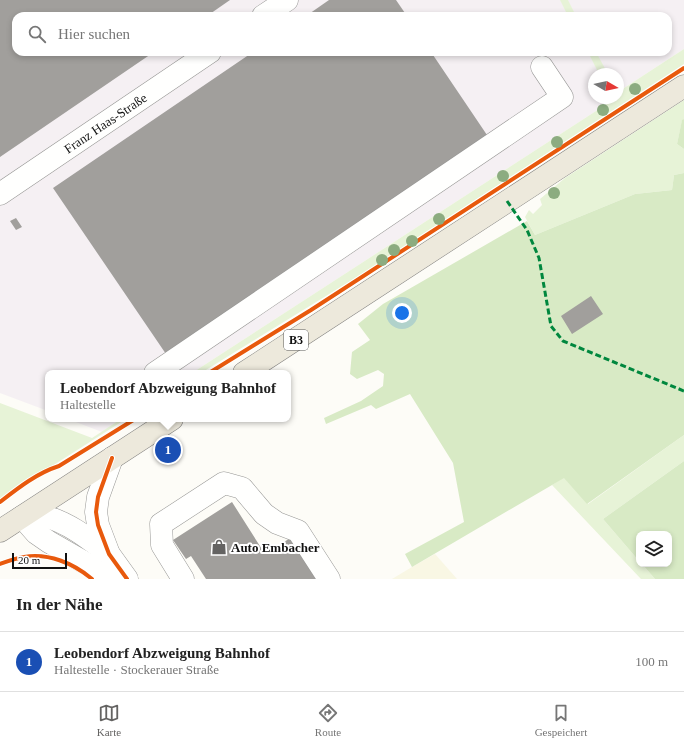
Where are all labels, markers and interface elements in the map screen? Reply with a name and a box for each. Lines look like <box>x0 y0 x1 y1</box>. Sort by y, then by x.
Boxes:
search box <box>12 12 672 56</box>
icon: search <box>26 23 48 45</box>
text: Hier suchen <box>58 26 130 42</box>
north arrow <box>588 68 624 104</box>
street label: Franz Haas-Straße <box>61 89 150 156</box>
your location <box>392 303 412 323</box>
road number: B3 <box>284 330 308 350</box>
popup <box>45 370 291 422</box>
text: Leobendorf Abzweigung Bahnhof <box>60 380 276 396</box>
text: Haltestelle <box>60 397 116 412</box>
pin: 1 <box>155 435 181 465</box>
map controls <box>636 531 672 567</box>
button: layers <box>636 531 672 567</box>
shop icon: Auto Embacher <box>210 538 228 556</box>
place label: Auto Embacher <box>231 540 320 555</box>
scale bar <box>12 551 67 570</box>
text: 20 m <box>18 554 40 566</box>
text: In der Nähe <box>16 595 103 614</box>
text: Leobendorf Abzweigung Bahnhof <box>54 645 270 661</box>
text: 1 <box>26 654 32 669</box>
text: 100 m <box>635 654 668 669</box>
text: Haltestelle · Stockerauer Straße <box>54 662 219 677</box>
tab: Karte <box>97 702 121 738</box>
tab: Route <box>315 702 341 738</box>
tab: Gespeichert <box>535 702 587 738</box>

